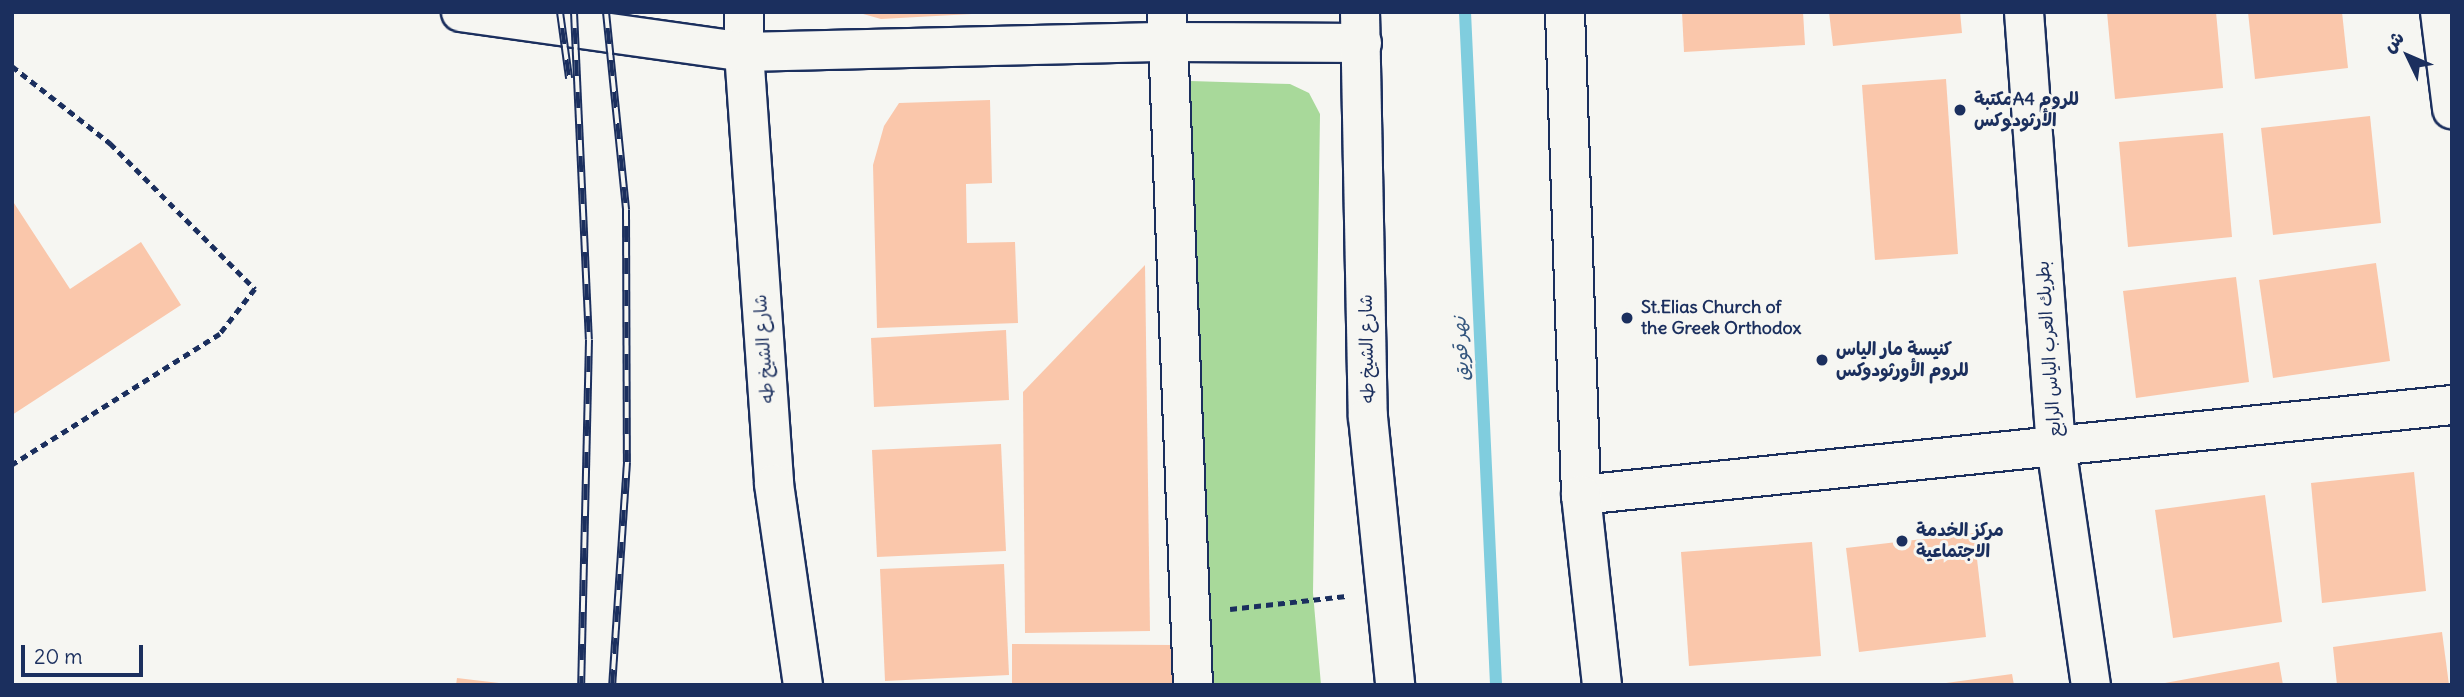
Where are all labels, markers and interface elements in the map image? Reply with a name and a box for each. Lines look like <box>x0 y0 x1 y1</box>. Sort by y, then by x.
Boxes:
north arrow <box>2373 21 2443 91</box>
text: ش <box>2377 26 2409 57</box>
place label: مكتبةA4 للروم الأرثودوكس <box>1974 89 2079 132</box>
marker: مكتبةA4 للروم الأرثودوكس <box>1952 102 1968 118</box>
street label: بطريك العرب الياس الرابع <box>2032 260 2066 438</box>
street label: شارع الشيخ طه <box>749 293 779 405</box>
street label: شارع الشيخ طه <box>1355 294 1379 404</box>
place label: St.Elias Church of the Greek Orthodox <box>1641 297 1801 340</box>
marker: St.Elias Church of the Greek Orthodox <box>1619 310 1635 326</box>
water label: نهر قويق <box>1448 316 1474 382</box>
place label: كنيسة مار الياس للروم الأورثودوكس <box>1836 339 1969 382</box>
marker: كنيسة مار الياس للروم الأورثودوكس <box>1814 352 1830 368</box>
place label: مركز الخدمة الاجتماعية <box>1916 520 2004 562</box>
marker: مركز الخدمة الاجتماعية <box>1894 533 1910 549</box>
scale bar <box>24 630 147 674</box>
text: 20 m <box>34 643 83 670</box>

